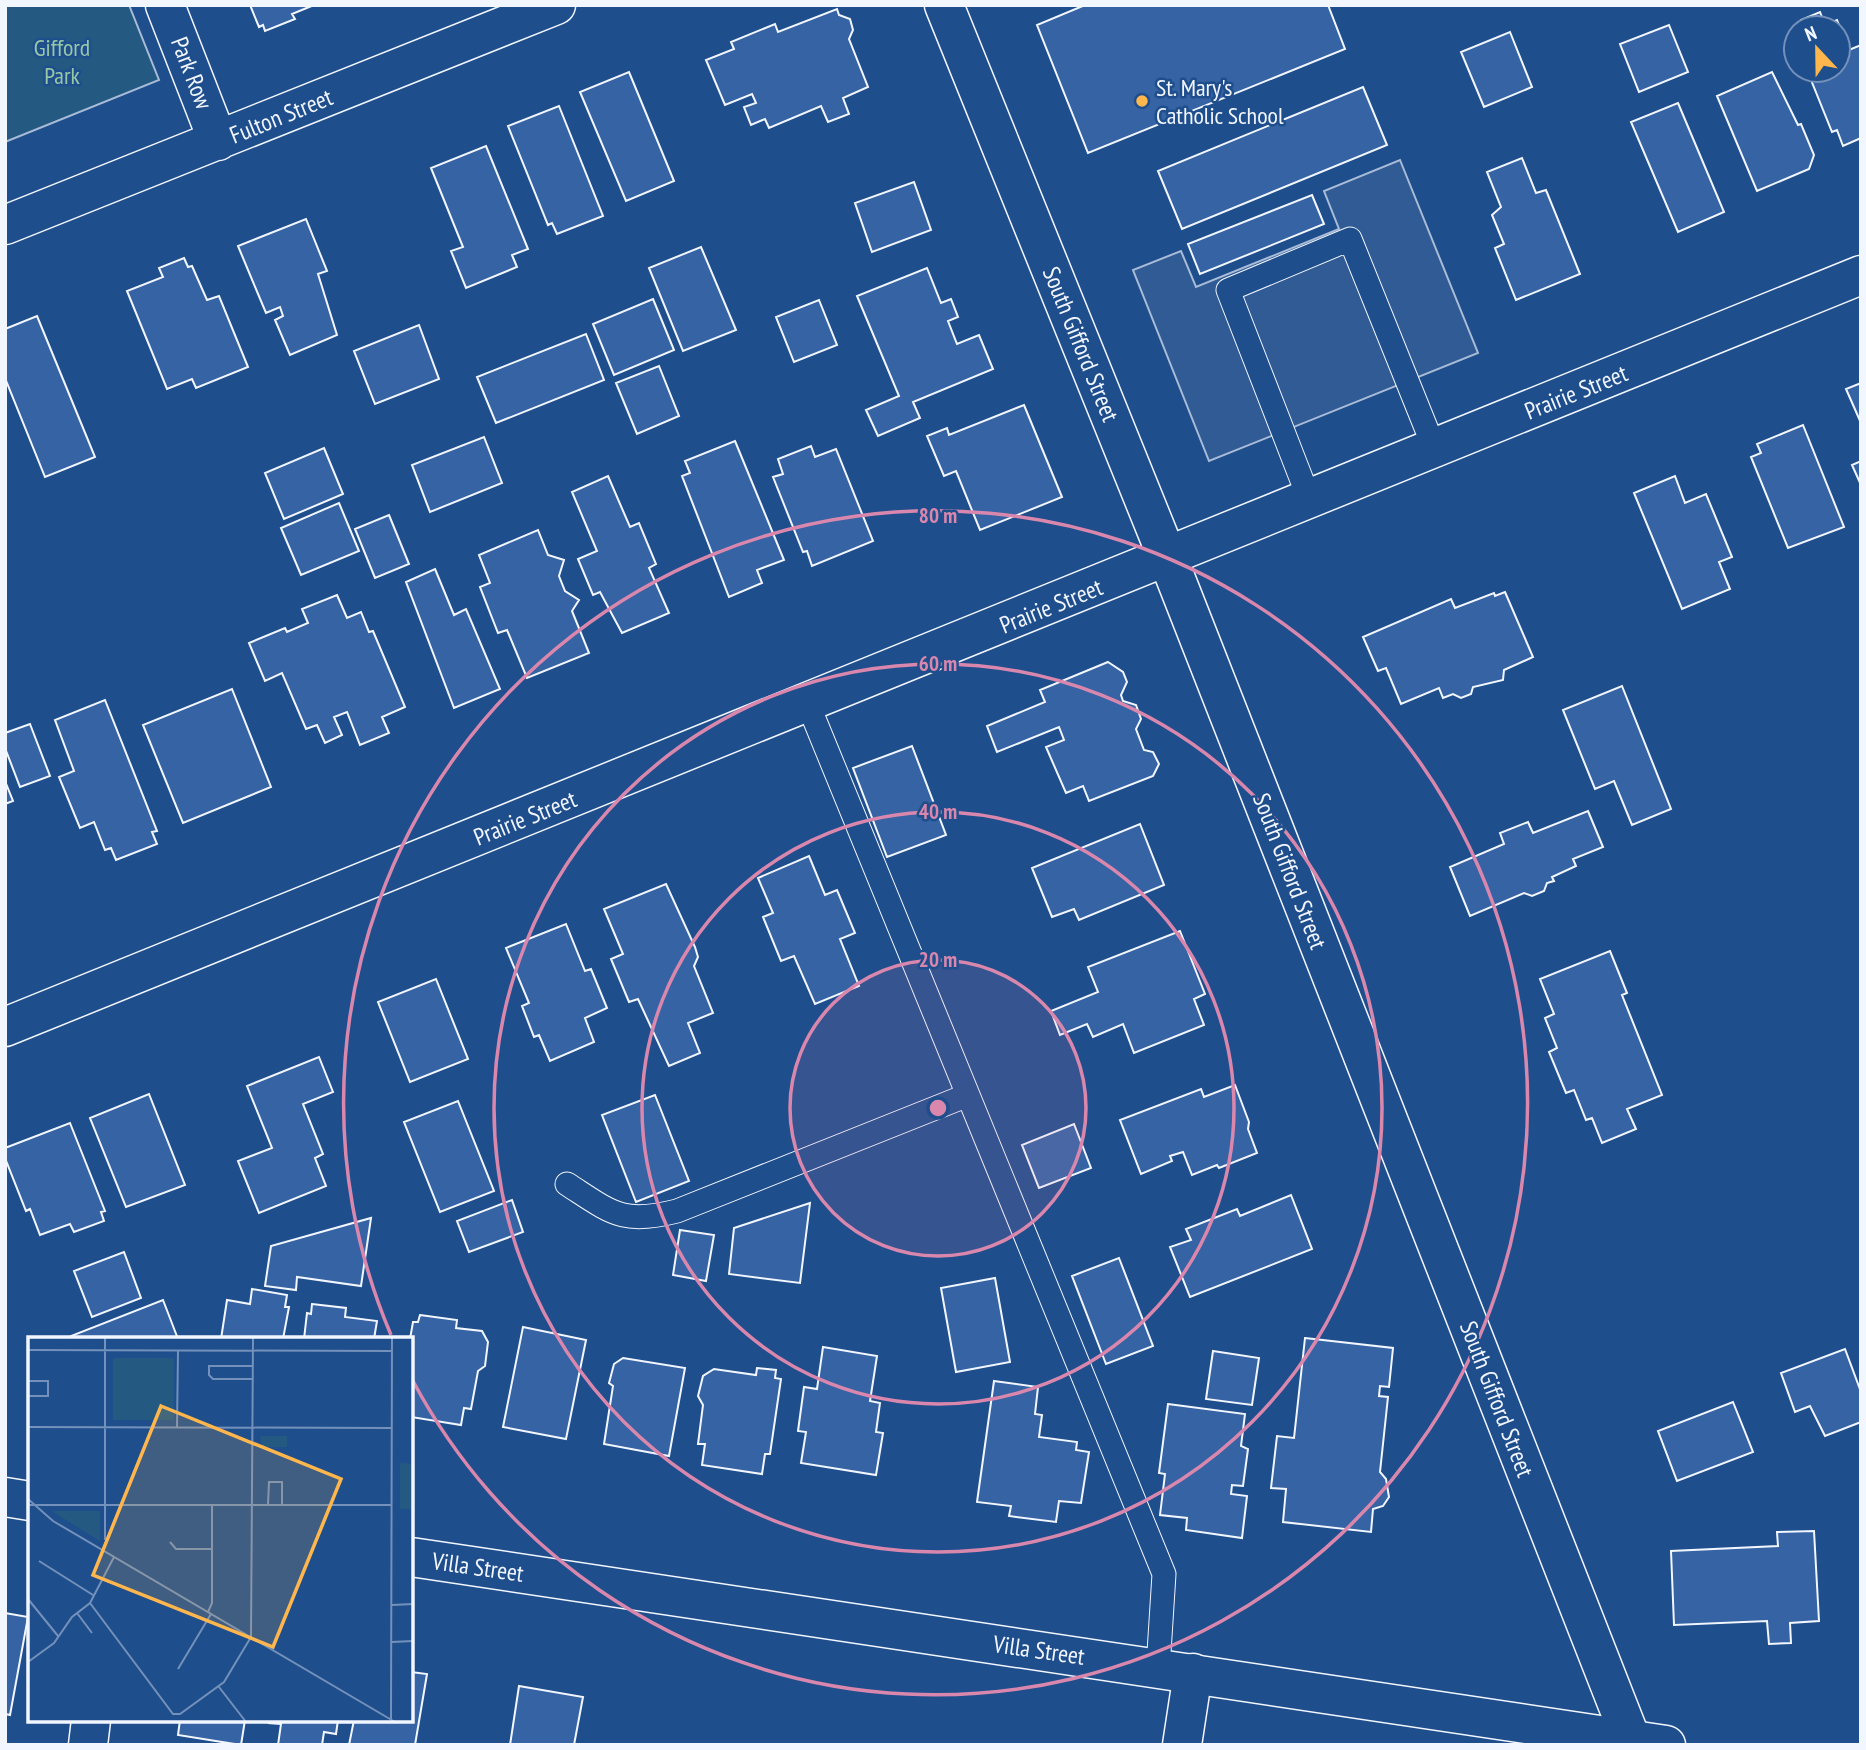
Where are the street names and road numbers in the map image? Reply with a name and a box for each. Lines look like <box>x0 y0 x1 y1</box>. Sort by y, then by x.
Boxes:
street label: Park Row <box>164 32 220 114</box>
street label: Fulton Street <box>225 81 337 151</box>
street label: South Gifford Street <box>1036 262 1126 426</box>
street label: Prairie Street <box>1520 357 1632 427</box>
street label: Prairie Street <box>995 571 1107 641</box>
street label: Prairie Street <box>469 783 581 853</box>
street label: South Gifford Street <box>1246 789 1334 954</box>
street label: South Gifford Street <box>1453 1317 1541 1482</box>
street label: Villa Street <box>429 1545 526 1589</box>
street label: Villa Street <box>990 1628 1087 1672</box>

